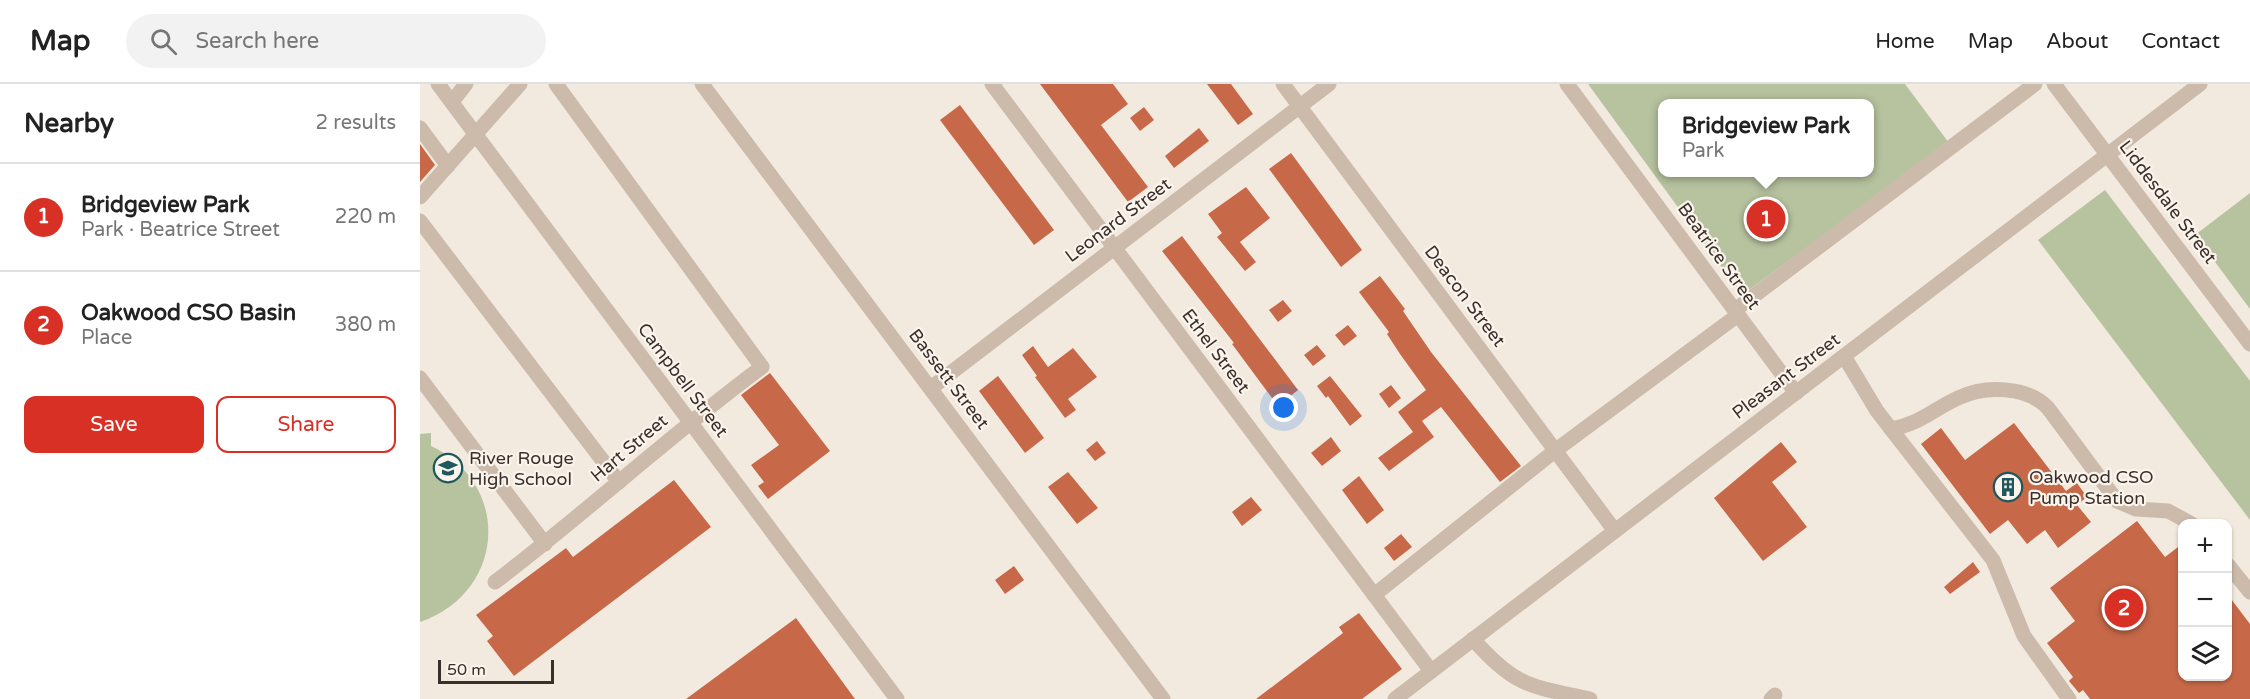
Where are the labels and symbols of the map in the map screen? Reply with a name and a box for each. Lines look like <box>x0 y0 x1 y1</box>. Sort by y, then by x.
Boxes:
street label: Liddesdale Street <box>2114 136 2222 268</box>
street label: Leonard Street <box>1061 173 1175 267</box>
pin: 1 <box>1746 196 1786 242</box>
street label: Beatrice Street <box>1673 198 1765 314</box>
street label: Deacon Street <box>1420 241 1510 351</box>
street label: Ethel Street <box>1177 305 1255 398</box>
street label: Campbell Street <box>633 319 733 441</box>
street label: Bassett Street <box>904 324 994 434</box>
street label: Pleasant Street <box>1728 328 1844 424</box>
your location <box>1269 393 1298 422</box>
street label: Hart Street <box>586 409 672 487</box>
place label: River Rouge High School <box>469 447 574 490</box>
school or university icon: River Rouge High School <box>432 452 464 484</box>
place label: Oakwood CSO Pump Station <box>2029 466 2154 509</box>
building icon: Oakwood CSO Pump Station <box>1992 471 2024 503</box>
pin: 2 <box>2104 586 2144 630</box>
scale bar <box>438 657 554 684</box>

